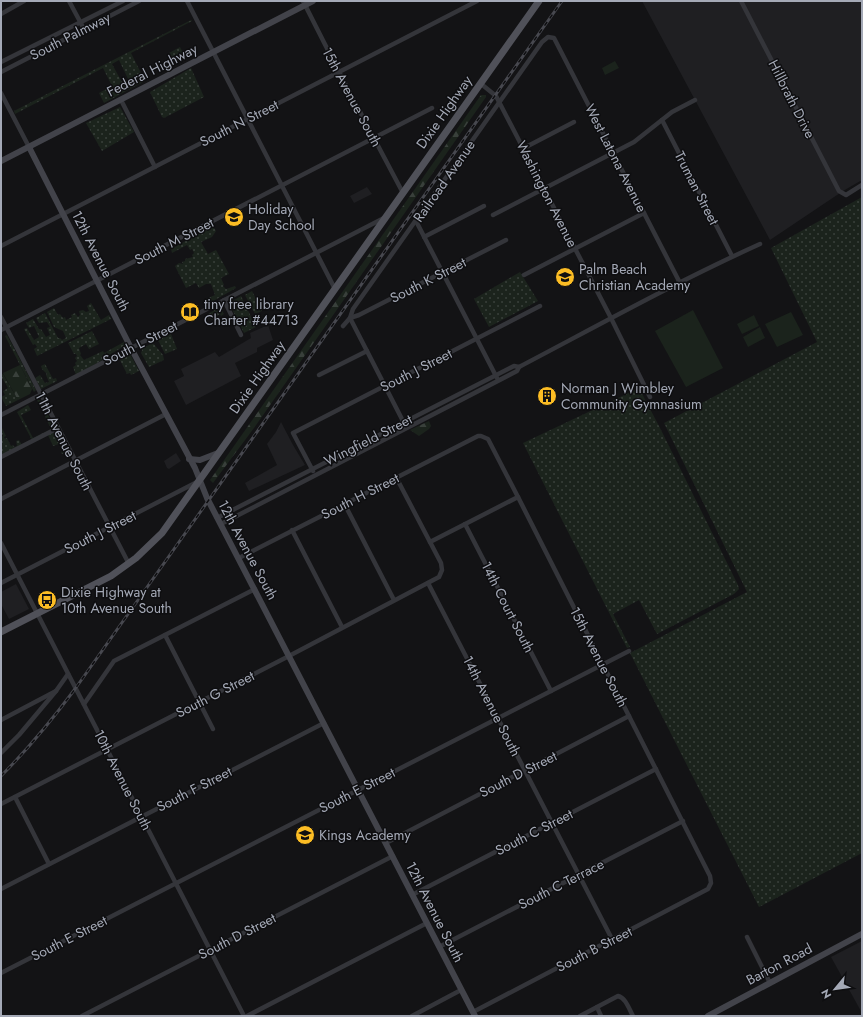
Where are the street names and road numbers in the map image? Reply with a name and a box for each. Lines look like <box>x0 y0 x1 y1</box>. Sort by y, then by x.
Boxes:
street label: South Palmway <box>26 7 114 65</box>
street label: Federal Highway <box>103 38 201 101</box>
street label: 15th Avenue South <box>317 44 387 150</box>
street label: Hillbrath Drive <box>764 56 820 142</box>
street label: Dixie Highway <box>411 71 477 153</box>
street label: South N Street <box>196 94 282 151</box>
street label: West Latona Avenue <box>580 100 652 216</box>
street label: Railroad Avenue <box>408 136 480 226</box>
street label: Washington Avenue <box>511 137 583 251</box>
street label: Truman Street <box>670 148 724 229</box>
street label: 12th Avenue South <box>67 207 135 315</box>
street label: South M Street <box>131 212 218 270</box>
street label: South K Street <box>386 252 470 308</box>
street label: South L Street <box>99 315 181 370</box>
street label: Dixie Highway <box>224 336 290 418</box>
street label: South J Street <box>376 343 456 397</box>
street label: 11th Avenue South <box>30 388 98 494</box>
street label: Wingfield Street <box>320 409 416 471</box>
street label: South H Street <box>318 467 403 524</box>
street label: 12th Avenue South <box>213 497 283 603</box>
street label: South J Street <box>60 505 140 559</box>
street label: 14th Court South <box>476 558 540 656</box>
street label: 15th Avenue South <box>565 603 633 711</box>
street label: 14th Avenue South <box>458 652 526 760</box>
street label: South G Street <box>172 665 258 722</box>
street label: 10th Avenue South <box>89 726 157 834</box>
street label: South D Street <box>476 746 561 802</box>
street label: South F Street <box>153 761 236 817</box>
street label: South E Street <box>316 762 399 818</box>
street label: South C Street <box>492 804 577 860</box>
street label: South C Terrace <box>515 854 607 914</box>
street label: 12th Avenue South <box>401 858 469 966</box>
street label: South D Street <box>195 908 280 964</box>
street label: South E Street <box>28 910 111 966</box>
street label: South B Street <box>552 921 636 977</box>
street label: Barton Road <box>742 938 816 990</box>

